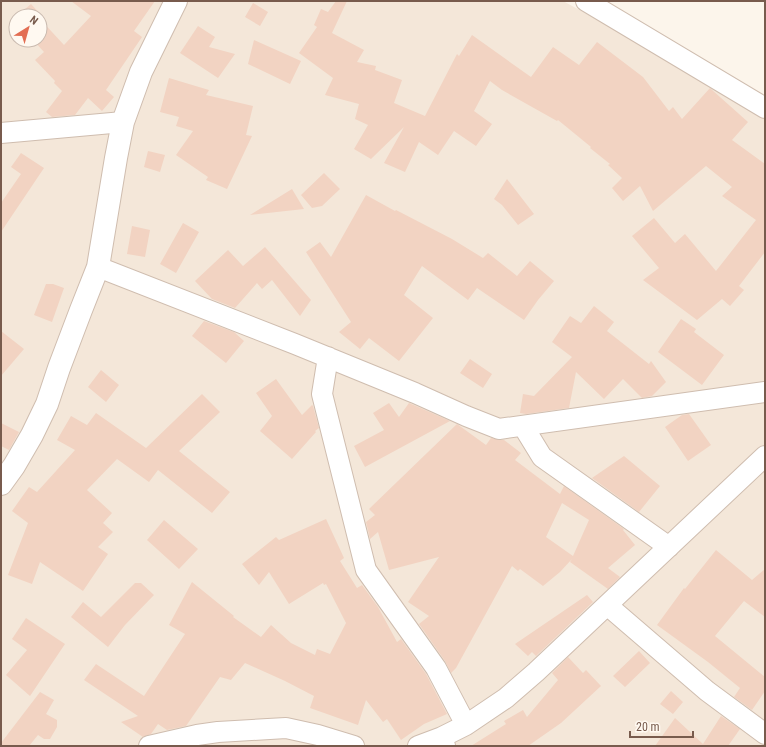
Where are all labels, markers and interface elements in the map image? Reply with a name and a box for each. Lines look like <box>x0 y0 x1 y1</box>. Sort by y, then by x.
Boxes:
north arrow <box>8 8 48 48</box>
text: N <box>27 13 41 28</box>
scale bar <box>630 713 693 739</box>
text: 20 m <box>636 720 660 734</box>

